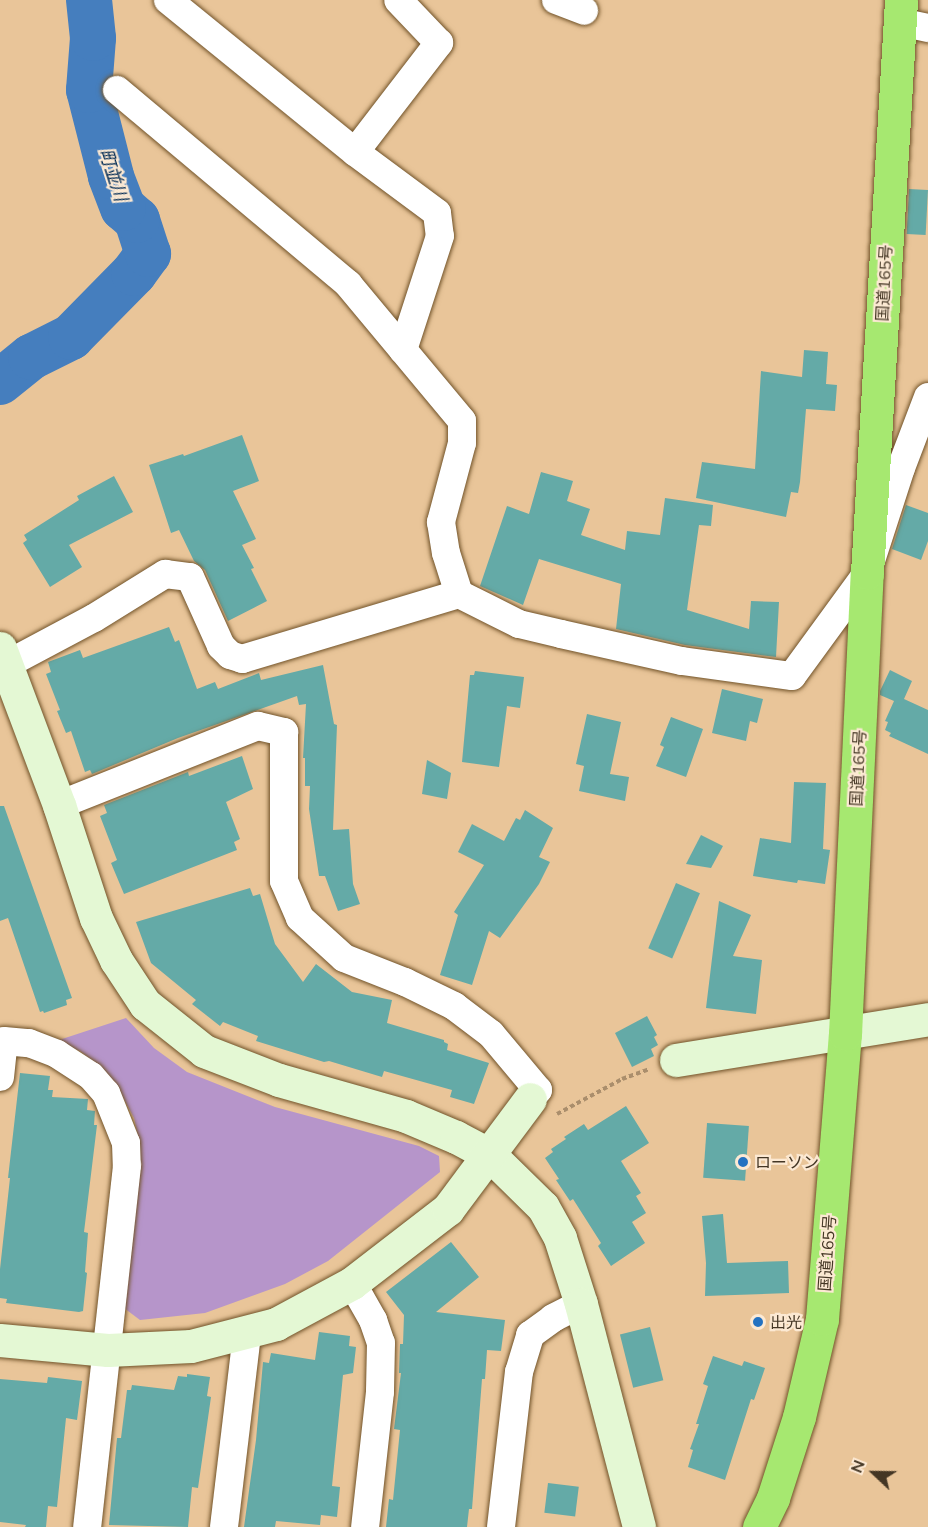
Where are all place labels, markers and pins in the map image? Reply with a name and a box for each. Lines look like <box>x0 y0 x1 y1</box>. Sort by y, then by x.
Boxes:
place label: ローソン <box>755 1152 819 1172</box>
marker: ローソン <box>736 1155 750 1169</box>
place label: 出光 <box>770 1312 802 1332</box>
marker: 出光 <box>751 1315 765 1329</box>

